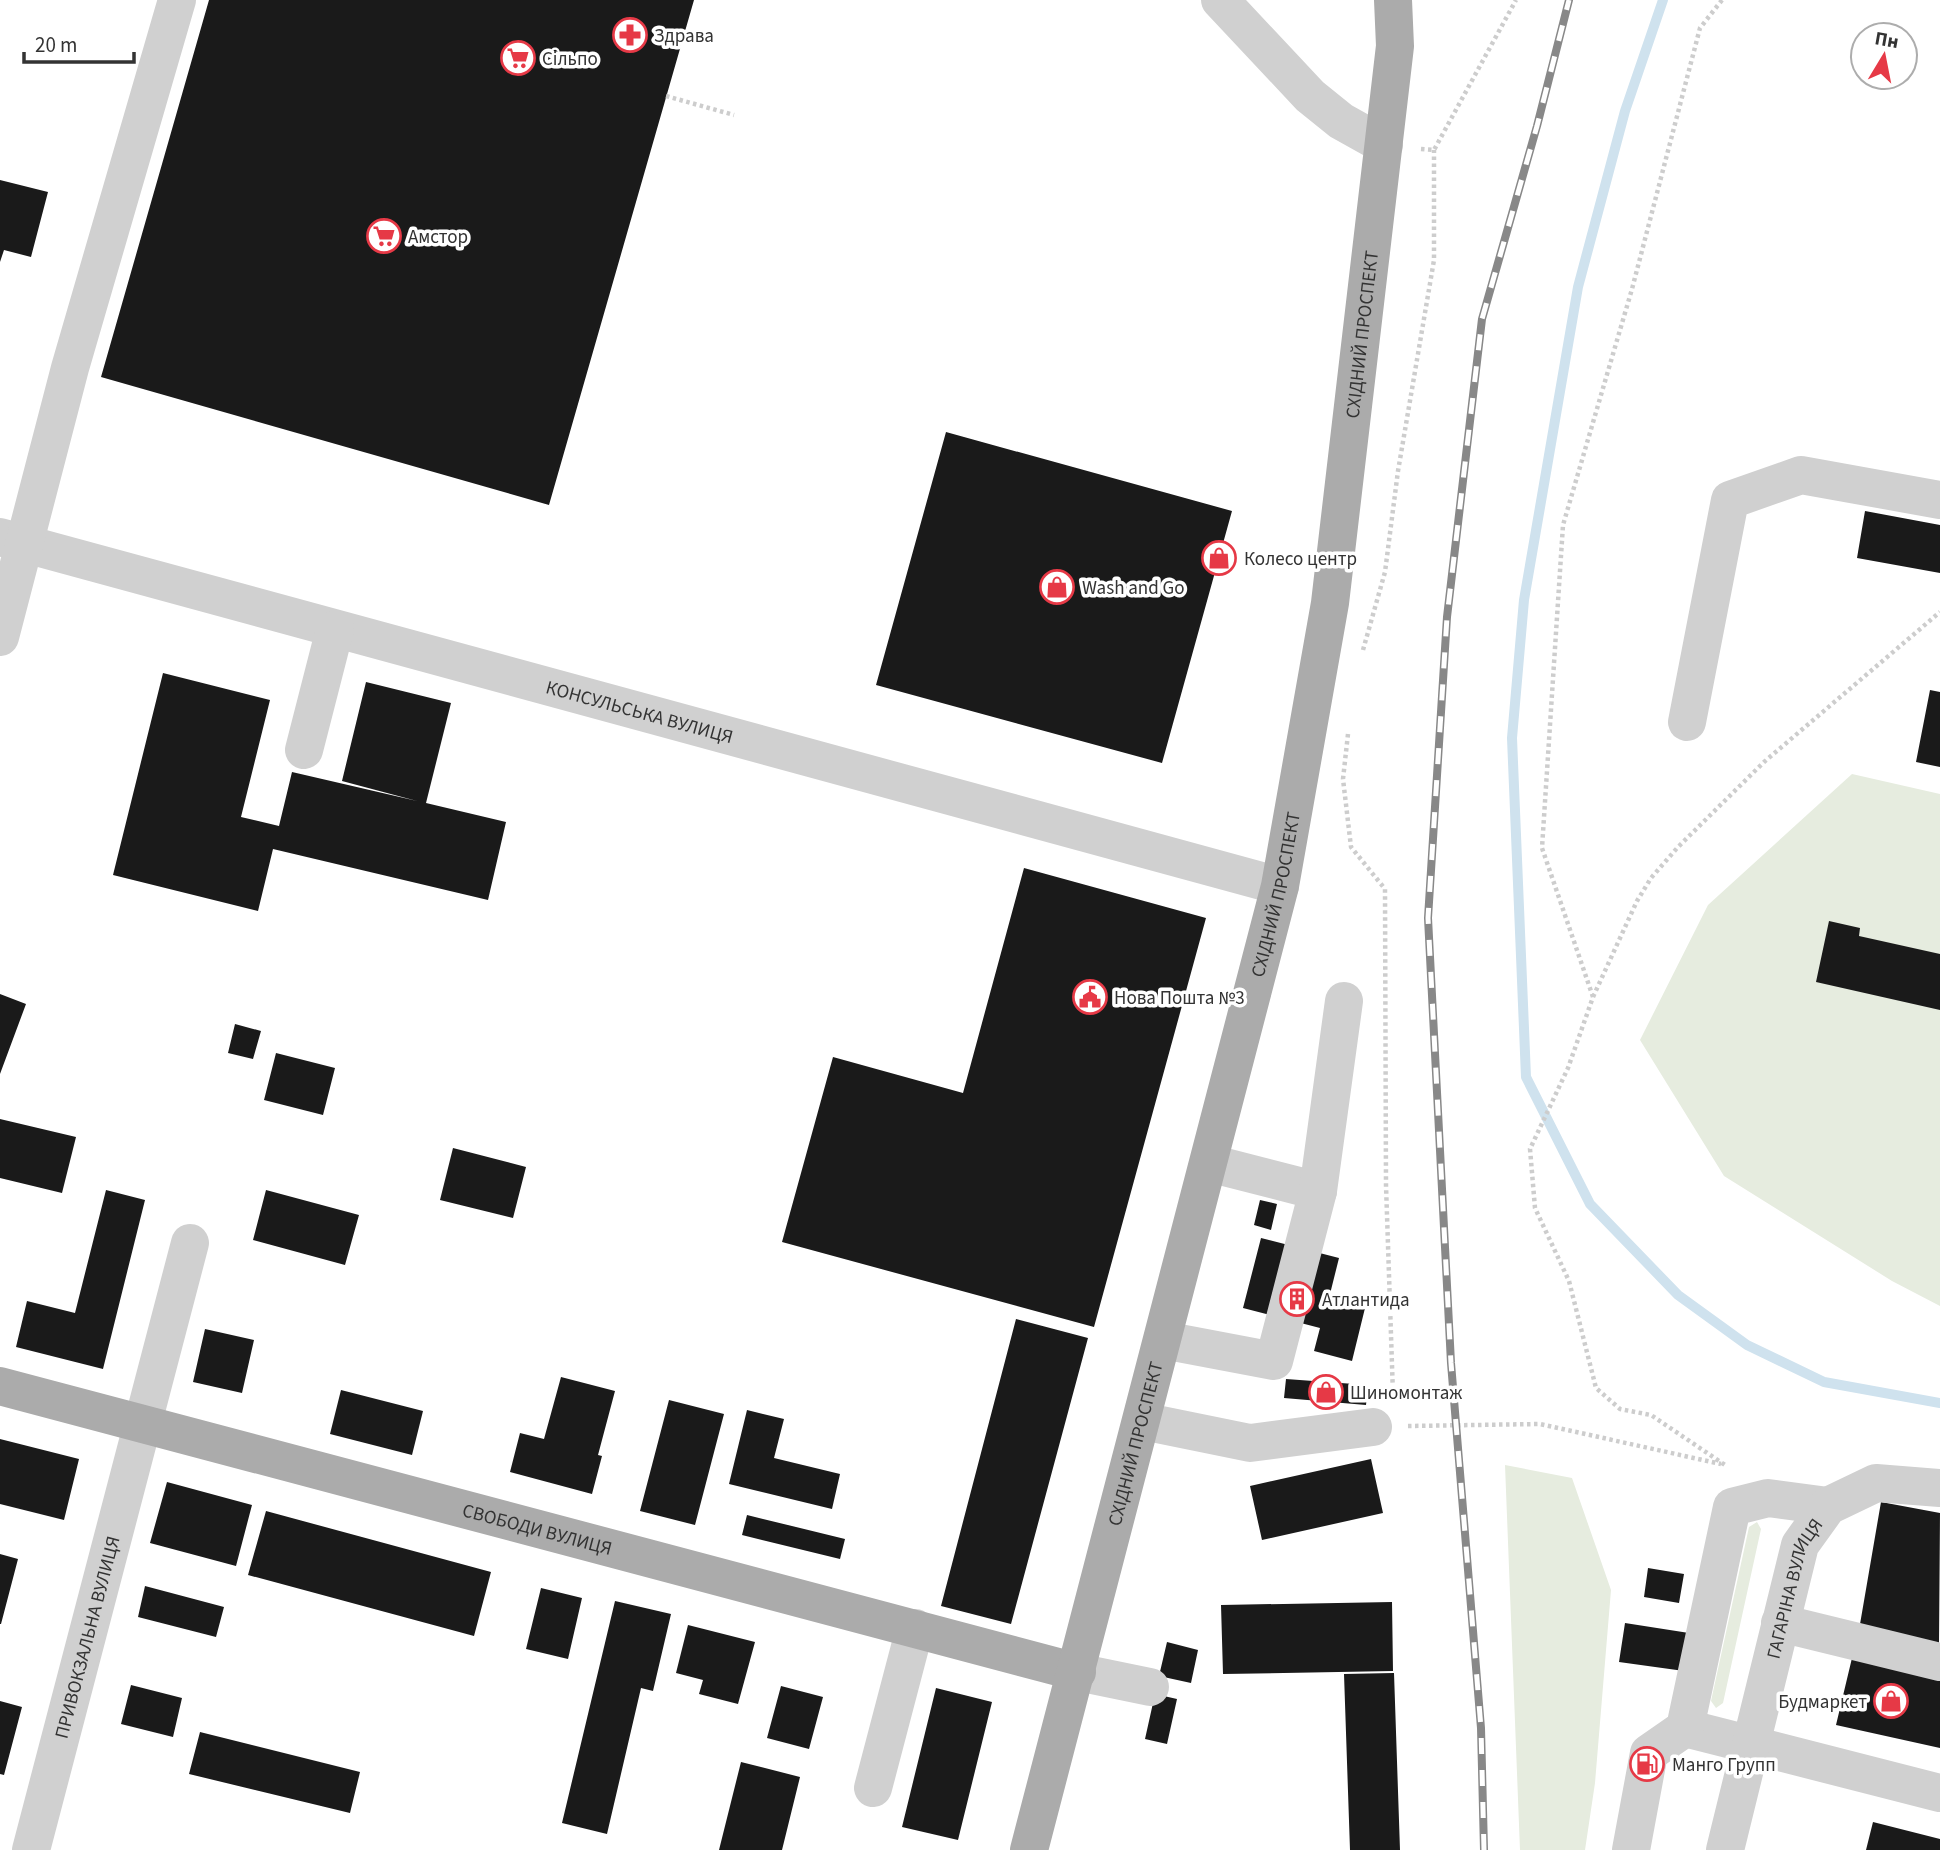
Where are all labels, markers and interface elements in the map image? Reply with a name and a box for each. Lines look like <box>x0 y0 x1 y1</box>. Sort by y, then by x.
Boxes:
pharmacy icon: Здрава <box>611 16 649 54</box>
scale bar <box>24 21 135 65</box>
north arrow <box>1849 21 1919 91</box>
place label: Здрава <box>654 23 714 50</box>
text: Пн <box>1873 25 1901 56</box>
text: 20 m <box>35 30 77 60</box>
supermarket icon: Сільпо <box>499 39 537 77</box>
place label: Сільпо <box>542 46 598 73</box>
supermarket icon: Амстор <box>365 217 403 255</box>
place label: Амстор <box>408 224 468 251</box>
street label: СХІДНИЙ ПРОСПЕКТ <box>1340 249 1386 420</box>
shop icon: Колесо центр <box>1200 539 1238 577</box>
place label: Колесо центр <box>1244 546 1357 573</box>
shop icon: Wash and Go <box>1038 568 1076 606</box>
place label: Wash and Go <box>1082 575 1185 602</box>
street label: КОНСУЛЬСЬКА ВУЛИЦЯ <box>543 674 736 751</box>
street label: СХІДНИЙ ПРОСПЕКТ <box>1245 810 1308 980</box>
public building icon: Нова Пошта №3 <box>1071 978 1109 1016</box>
place label: Нова Пошта №3 <box>1114 985 1245 1012</box>
building icon: Атлантида <box>1278 1280 1316 1318</box>
place label: Атлантида <box>1322 1287 1410 1314</box>
street label: СХІДНИЙ ПРОСПЕКТ <box>1102 1359 1171 1529</box>
shop icon: Шиномонтаж <box>1307 1373 1345 1411</box>
place label: Шиномонтаж <box>1350 1380 1462 1407</box>
street label: СВОБОДИ ВУЛИЦЯ <box>459 1497 615 1563</box>
street label: ГАГАРІНА ВУЛИЦЯ <box>1760 1513 1830 1662</box>
street label: ПРИВОКЗАЛЬНА ВУЛИЦЯ <box>49 1533 128 1742</box>
shop icon: Будмаркет <box>1872 1682 1910 1720</box>
place label: Будмаркет <box>1778 1689 1867 1716</box>
fuel station icon: Манго Групп <box>1628 1745 1666 1783</box>
place label: Манго Групп <box>1672 1752 1776 1779</box>

